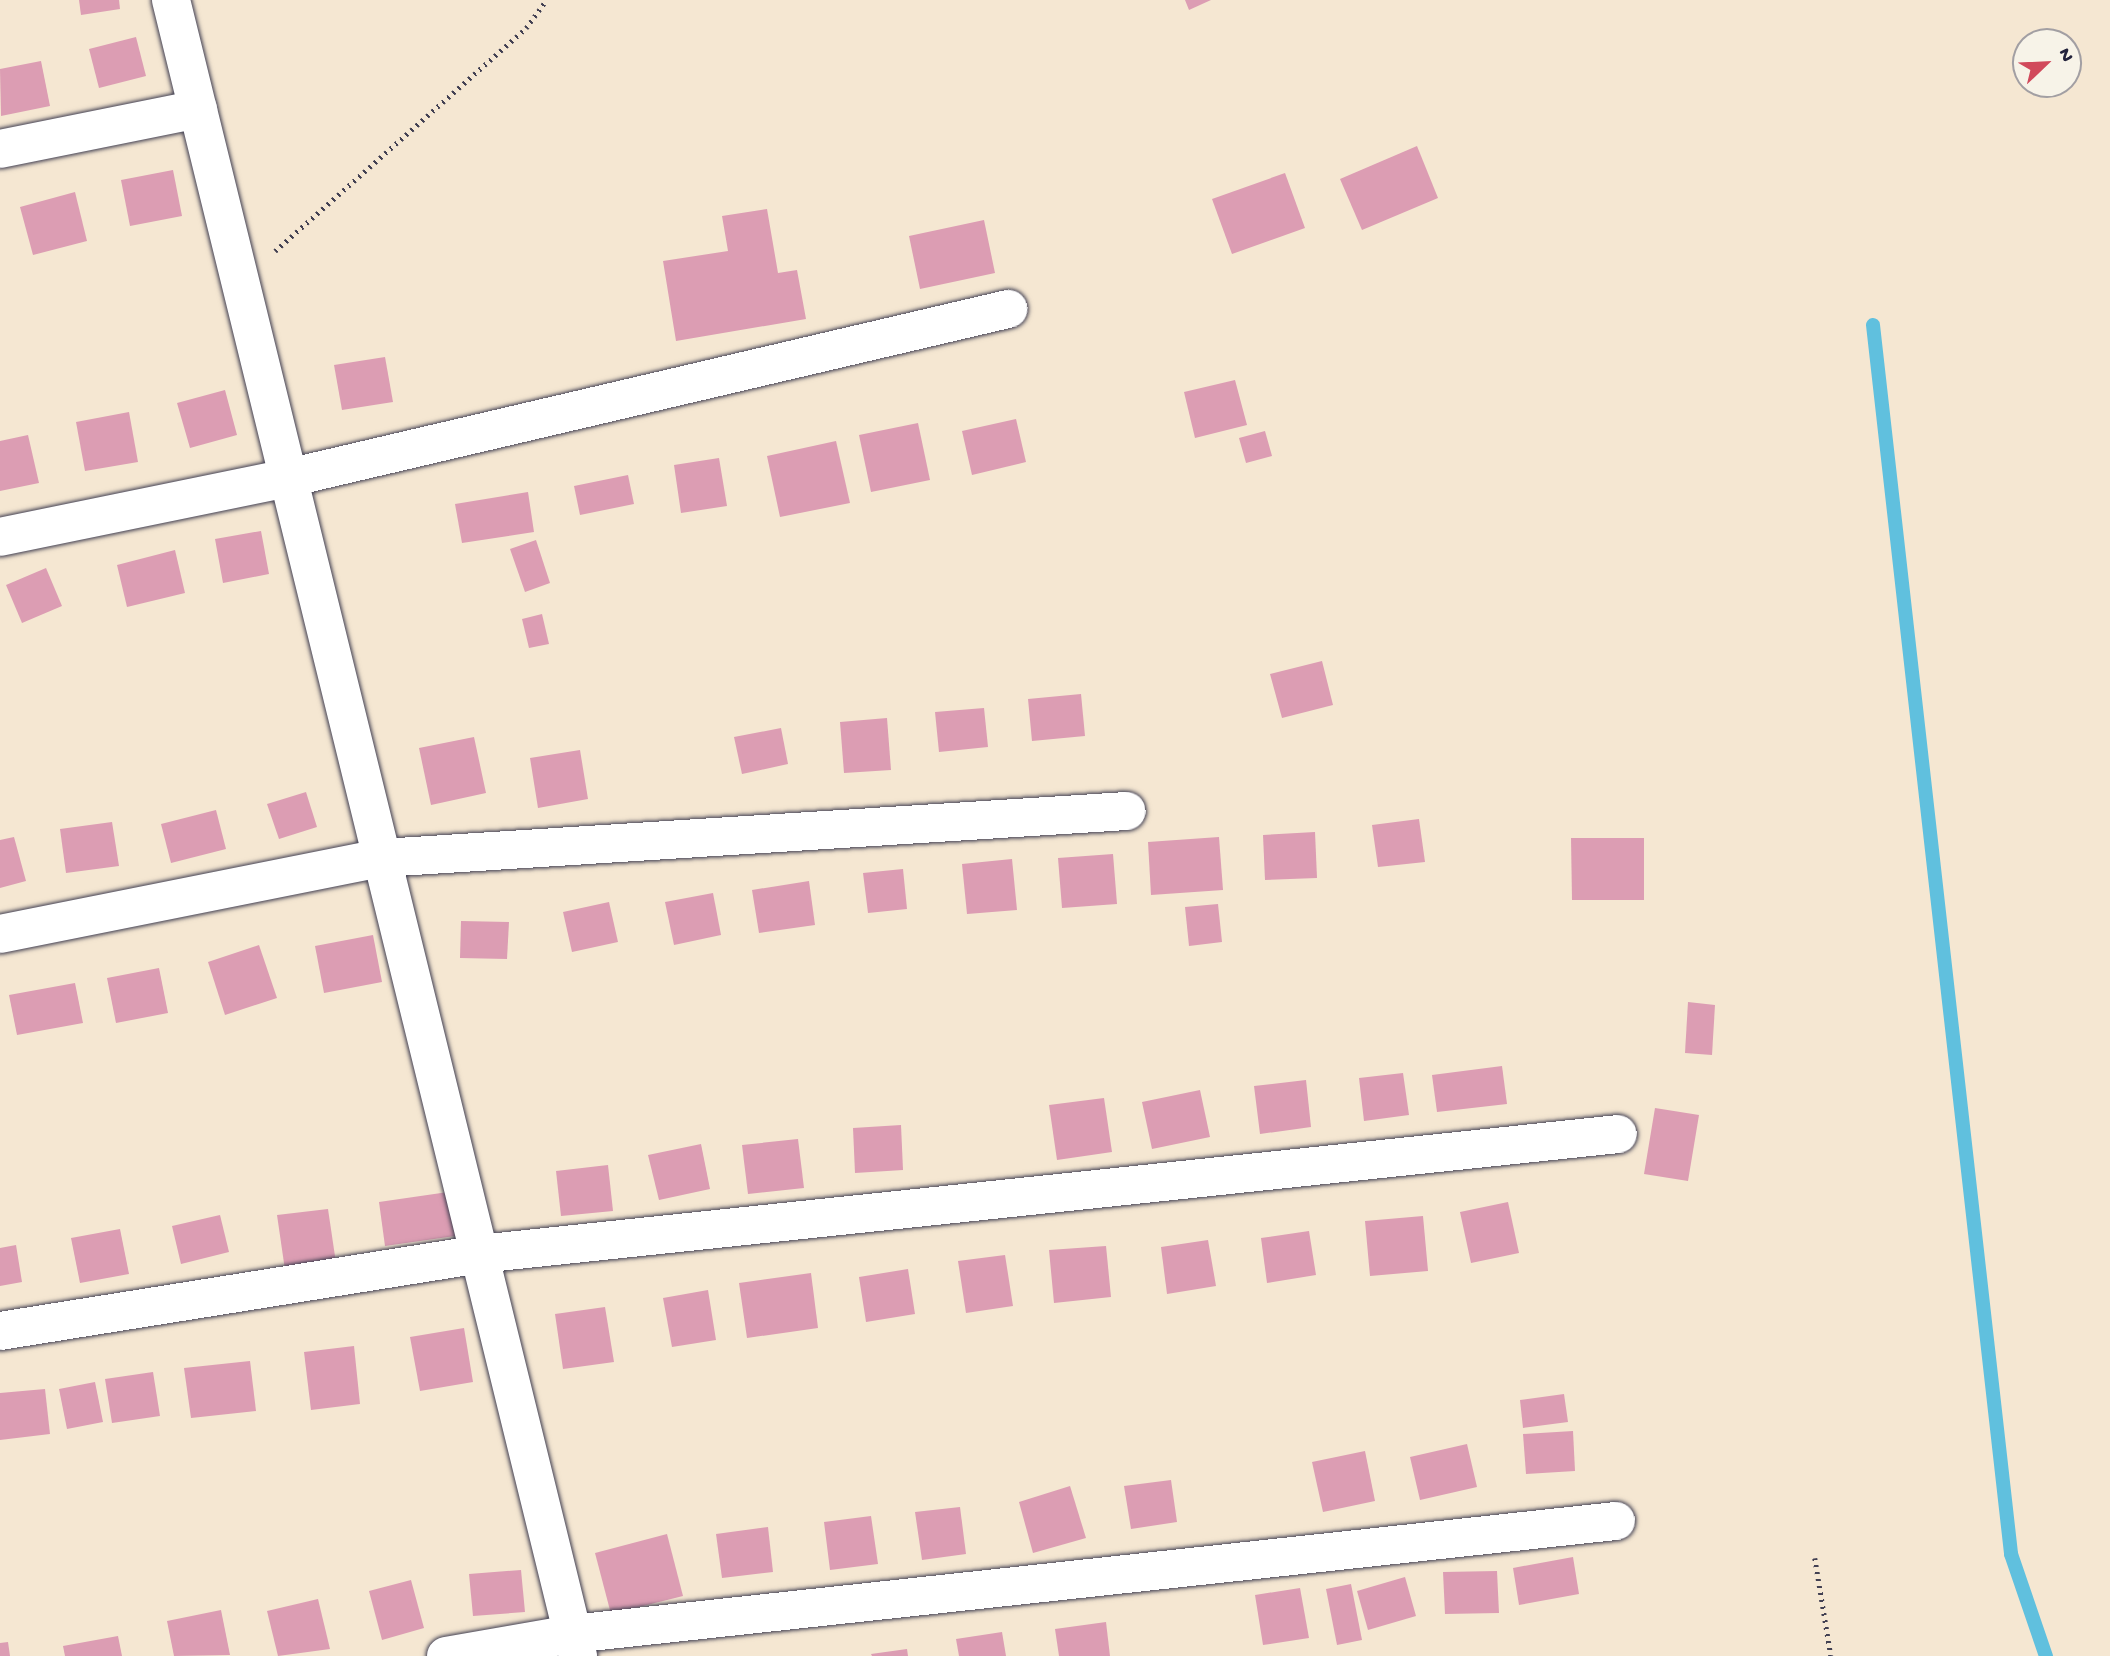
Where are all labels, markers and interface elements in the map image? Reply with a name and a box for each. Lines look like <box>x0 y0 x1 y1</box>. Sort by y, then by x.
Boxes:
north arrow <box>2012 28 2082 98</box>
text: N <box>2052 45 2078 66</box>

